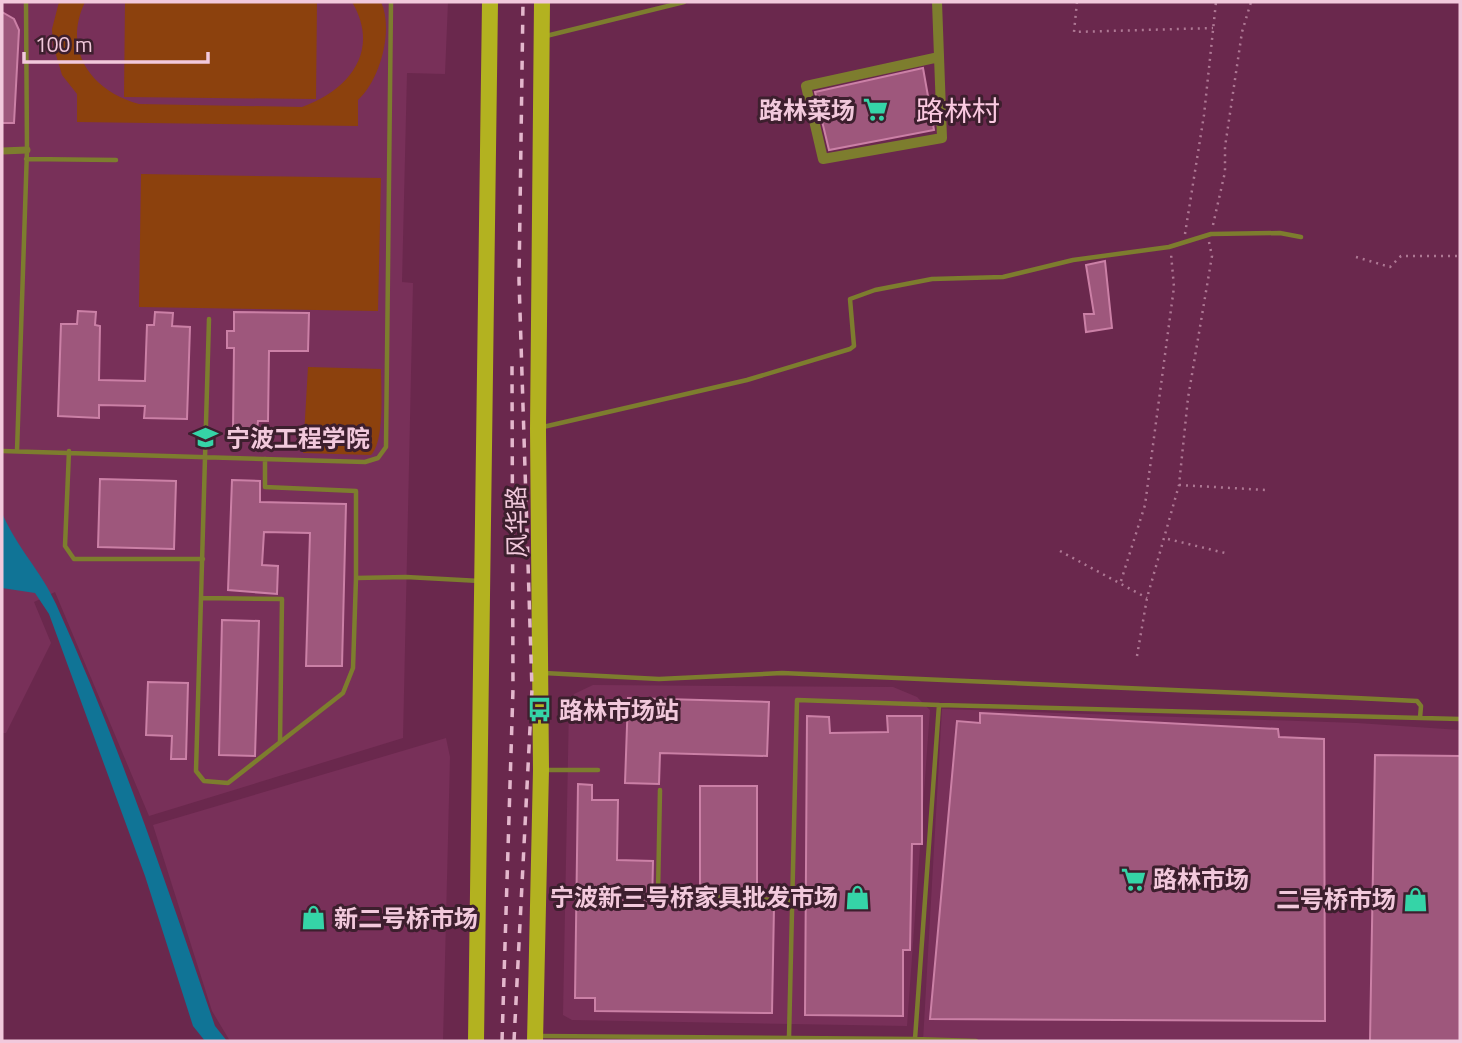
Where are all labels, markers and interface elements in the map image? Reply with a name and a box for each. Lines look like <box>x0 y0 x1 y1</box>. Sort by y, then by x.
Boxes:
scale bar <box>24 21 208 65</box>
text: 100 m <box>35 28 92 60</box>
district label: 路林村 <box>916 89 1000 132</box>
place label: 路林菜场 <box>759 92 855 128</box>
supermarket icon: 路林菜场 <box>861 96 889 124</box>
place label: 宁波工程学院 <box>226 420 370 456</box>
school or university icon: 宁波工程学院 <box>192 424 220 452</box>
street label: 风华路 <box>497 486 535 558</box>
place label: 路林市场站 <box>559 692 679 728</box>
bus stop icon: 路林市场站 <box>525 696 553 724</box>
place label: 路林市场 <box>1153 861 1249 897</box>
supermarket icon: 路林市场 <box>1119 865 1147 893</box>
place label: 宁波新三号桥家具批发市场 <box>550 879 838 915</box>
place label: 二号桥市场 <box>1276 881 1396 917</box>
shop icon: 宁波新三号桥家具批发市场 <box>844 883 872 911</box>
shop icon: 二号桥市场 <box>1402 885 1430 913</box>
place label: 新二号桥市场 <box>334 900 478 936</box>
shop icon: 新二号桥市场 <box>300 904 328 932</box>

